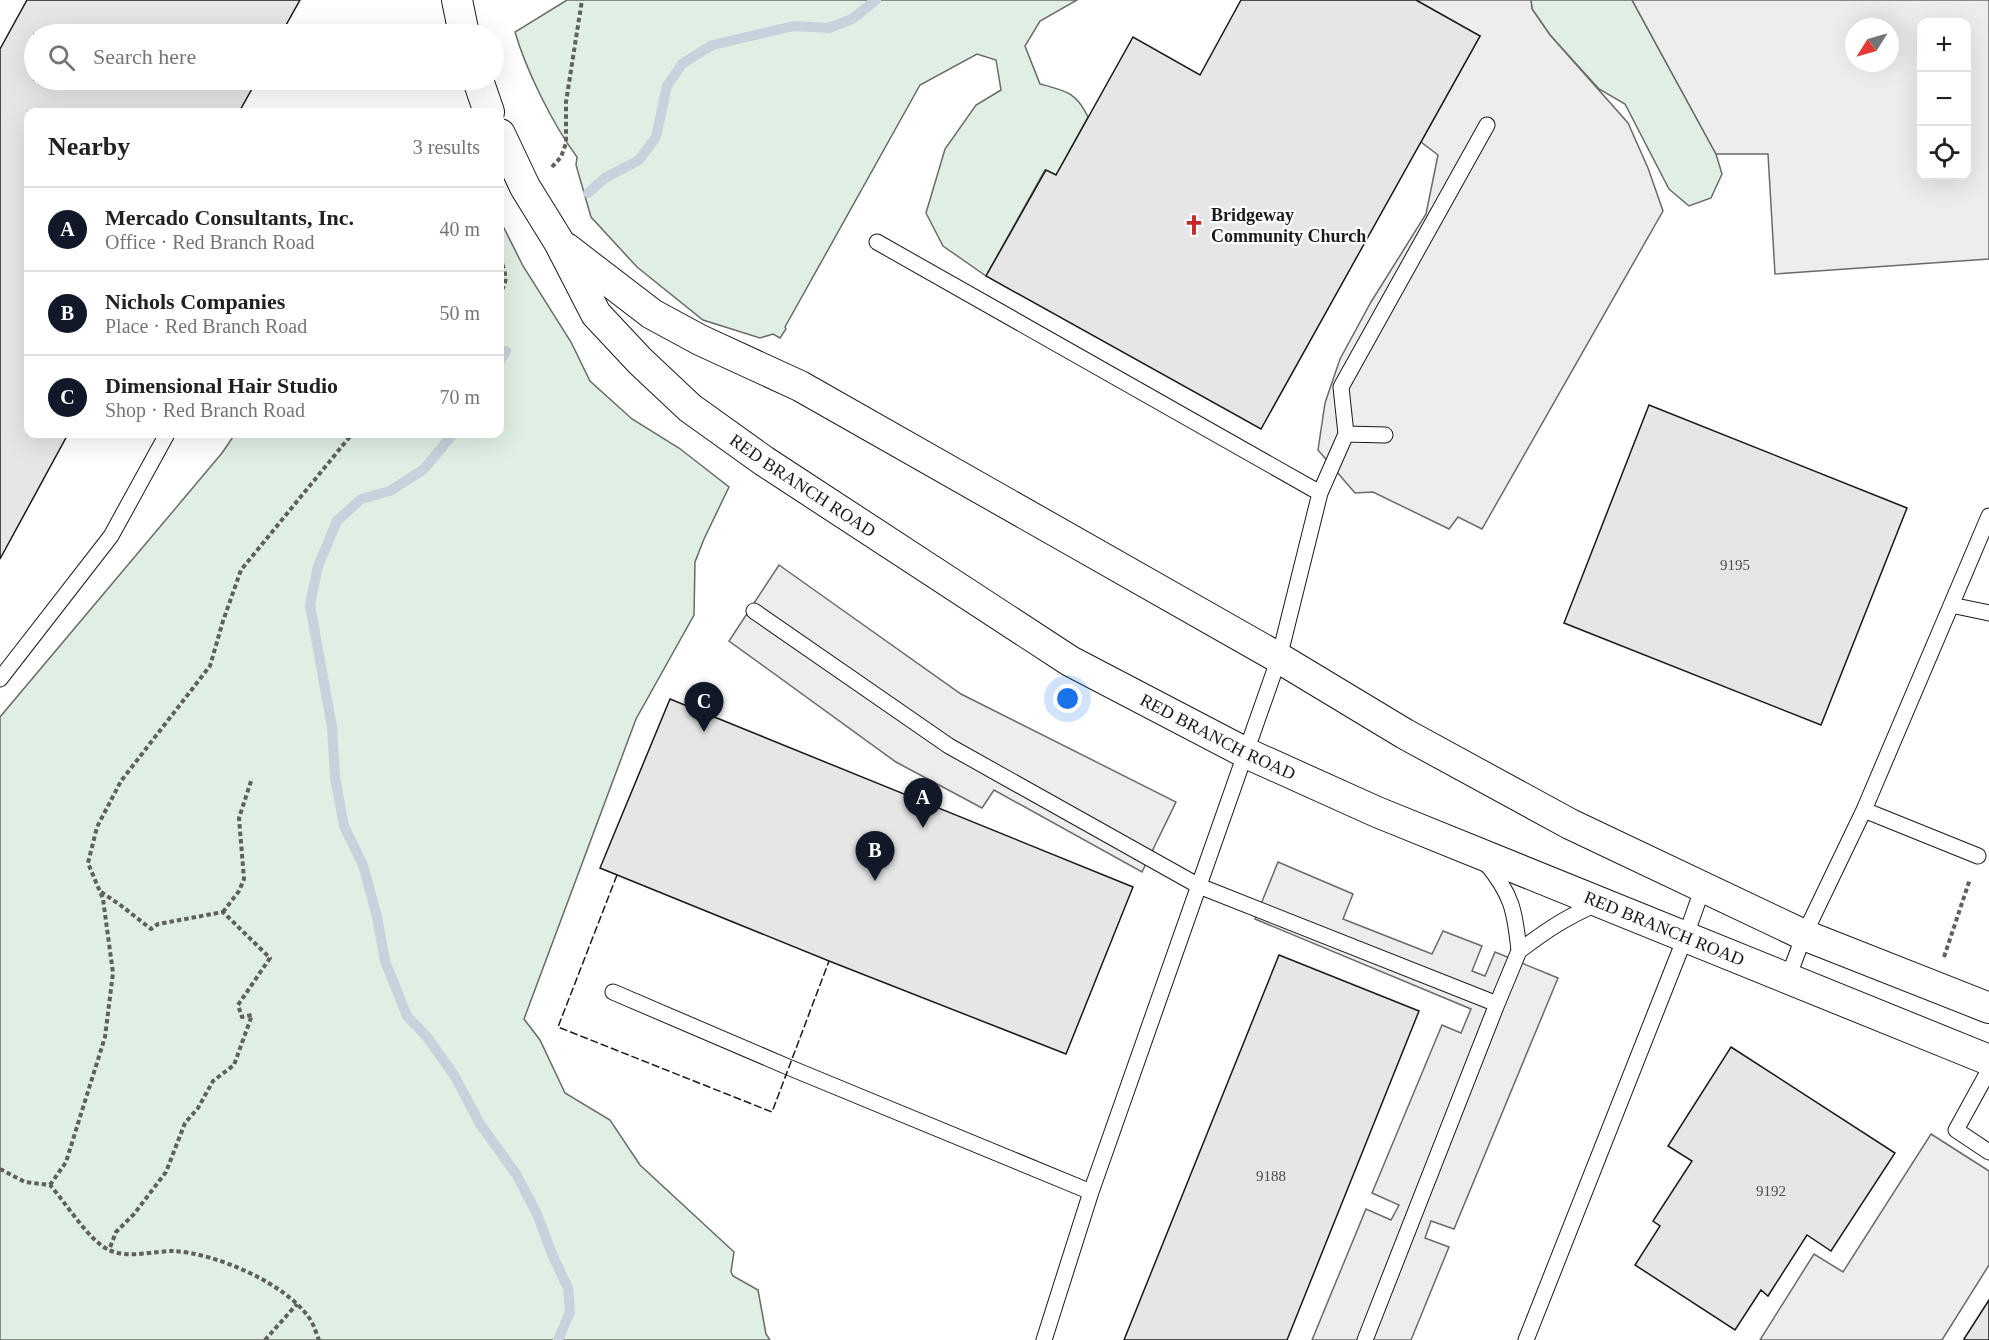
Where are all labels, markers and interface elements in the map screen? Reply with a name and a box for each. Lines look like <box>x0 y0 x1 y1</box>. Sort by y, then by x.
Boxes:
north arrow <box>1845 18 1899 72</box>
map controls <box>1917 18 1971 180</box>
button: + <box>1917 18 1971 72</box>
search box <box>24 24 504 90</box>
icon: search <box>45 41 78 74</box>
text: Search here <box>93 44 196 69</box>
button: − <box>1917 72 1971 126</box>
button: locate <box>1917 126 1971 180</box>
text: Nearby <box>48 132 130 161</box>
text: 3 results <box>413 136 480 158</box>
text: Mercado Consultants, Inc. <box>105 205 354 230</box>
place label: Bridgeway Community Church <box>1211 205 1366 246</box>
church icon: Bridgeway Community Church <box>1182 213 1206 237</box>
text: A <box>60 218 75 240</box>
text: 40 m <box>439 218 480 240</box>
text: Office · Red Branch Road <box>105 231 315 253</box>
text: Nichols Companies <box>105 289 285 314</box>
text: B <box>61 302 74 324</box>
text: 50 m <box>439 302 480 324</box>
text: Place · Red Branch Road <box>105 315 307 337</box>
text: Dimensional Hair Studio <box>105 373 338 398</box>
text: C <box>60 386 75 408</box>
text: 70 m <box>439 386 480 408</box>
text: Shop · Red Branch Road <box>105 399 305 421</box>
street label: RED BRANCH ROAD <box>726 430 879 541</box>
house number: 9195 <box>1720 557 1750 573</box>
pin: C <box>684 682 724 732</box>
your location <box>1053 684 1082 713</box>
street label: RED BRANCH ROAD <box>1137 690 1299 784</box>
pin: A <box>904 778 942 828</box>
pin: B <box>856 832 894 881</box>
street label: RED BRANCH ROAD <box>1581 887 1747 970</box>
house number: 9188 <box>1256 1168 1286 1184</box>
house number: 9192 <box>1756 1183 1786 1199</box>

